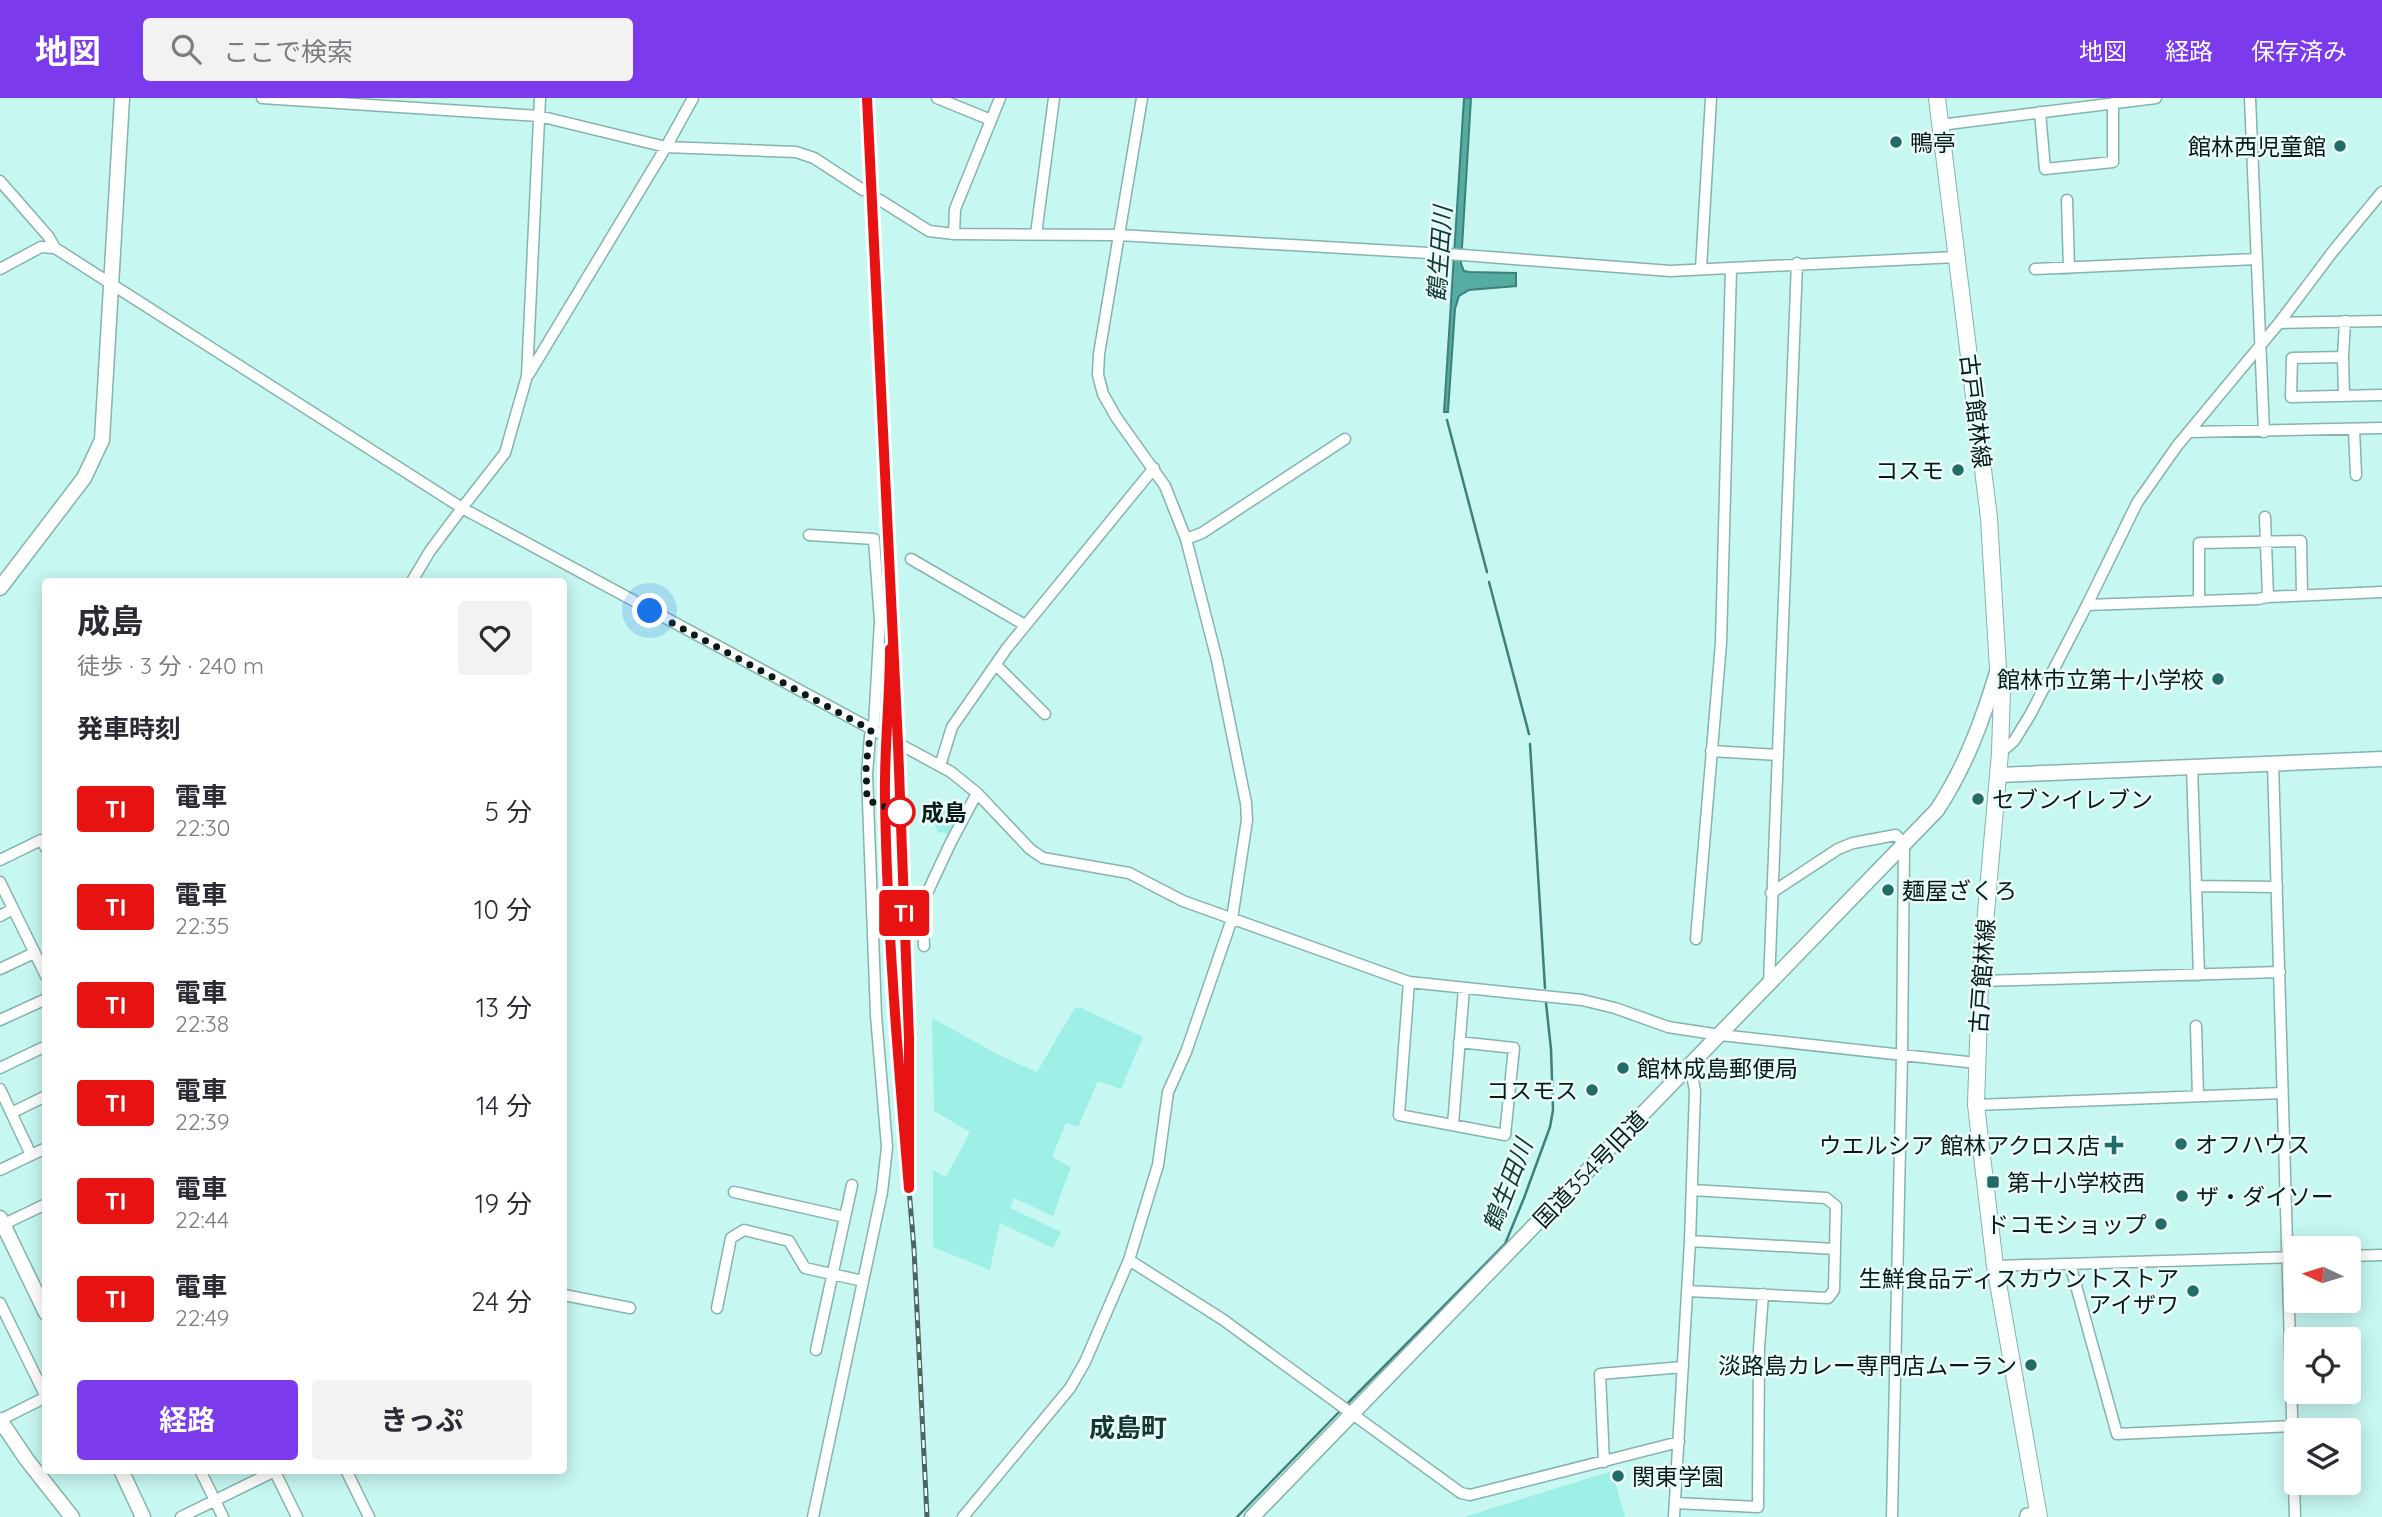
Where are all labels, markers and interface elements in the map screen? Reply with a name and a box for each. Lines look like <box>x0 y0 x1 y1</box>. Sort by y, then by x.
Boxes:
search box <box>143 18 633 81</box>
text: 地図 <box>35 30 101 71</box>
icon: search <box>167 30 205 68</box>
text: ここで検索 <box>223 35 353 68</box>
text: 地図 <box>2079 36 2127 66</box>
text: 経路 <box>2165 36 2213 66</box>
text: 保存済み <box>2251 36 2347 66</box>
place label: 鴨亭 <box>1910 128 1956 157</box>
place label: 館林西児童館 <box>2188 132 2326 161</box>
marker: 鴨亭 <box>1888 134 1904 150</box>
marker: 館林西児童館 <box>2332 138 2348 154</box>
water label: 鶴生田川 <box>1421 202 1458 303</box>
street label: 古戸館林線 <box>1955 352 1997 470</box>
place label: コスモ <box>1875 456 1944 485</box>
marker: コスモ <box>1950 462 1966 478</box>
your location <box>632 593 667 628</box>
text: 成島 <box>77 600 143 641</box>
button: heart <box>458 601 532 675</box>
text: 徒歩 · 3 分 · 240 m <box>77 651 264 680</box>
place label: 館林市立第十小学校 <box>1997 665 2204 694</box>
marker: 館林市立第十小学校 <box>2210 671 2226 687</box>
text: 発車時刻 <box>77 712 181 745</box>
text: 電車 <box>175 780 227 813</box>
place label: セブンイレブン <box>1992 785 2153 814</box>
marker: セブンイレブン <box>1970 791 1986 807</box>
text: TI <box>105 794 126 824</box>
text: 5 分 <box>485 795 532 828</box>
marker: 成島 <box>885 797 915 827</box>
place label: 成島 <box>921 798 967 827</box>
text: 22:30 <box>175 813 231 842</box>
place label: 麺屋ざくろ <box>1902 876 2017 905</box>
text: 電車 <box>175 878 227 911</box>
marker: 麺屋ざくろ <box>1880 882 1896 898</box>
line badge: TI <box>872 890 936 936</box>
text: TI <box>105 892 126 922</box>
text: 10 分 <box>474 893 532 926</box>
text: TI <box>893 898 915 928</box>
text: 22:35 <box>175 911 229 940</box>
street label: 古戸館林線 <box>1964 918 2000 1034</box>
text: 電車 <box>175 976 227 1009</box>
text: TI <box>105 990 126 1020</box>
text: 13 分 <box>476 991 532 1024</box>
text: 22:38 <box>175 1009 229 1038</box>
place label: 館林成島郵便局 <box>1637 1054 1798 1083</box>
marker: 館林成島郵便局 <box>1615 1060 1631 1076</box>
text: 電車 <box>175 1074 227 1107</box>
place label: コスモス <box>1486 1076 1578 1105</box>
marker: コスモス <box>1584 1082 1600 1098</box>
text: TI <box>105 1088 126 1118</box>
text: 14 分 <box>476 1089 532 1122</box>
street label: 国道354号旧道 <box>1527 1104 1653 1234</box>
text: 22:39 <box>175 1107 230 1136</box>
place label: オフハウス <box>2195 1130 2310 1159</box>
place label: ウエルシア 館林アクロス店 <box>1819 1131 2100 1160</box>
water label: 鶴生田川 <box>1476 1132 1539 1235</box>
marker: オフハウス <box>2173 1136 2189 1152</box>
marker: ウエルシア 館林アクロス店 <box>2106 1137 2122 1153</box>
place label: 第十小学校西 <box>2007 1168 2145 1197</box>
text: 電車 <box>175 1172 227 1205</box>
marker: 第十小学校西 <box>1985 1174 2001 1190</box>
place label: ザ・ダイソー <box>2196 1182 2334 1211</box>
text: TI <box>105 1186 126 1216</box>
text: 19 分 <box>475 1187 532 1220</box>
marker: ザ・ダイソー <box>2174 1188 2190 1204</box>
text: 22:44 <box>175 1205 229 1234</box>
place label: ドコモショップ <box>1986 1210 2147 1239</box>
marker: ドコモショップ <box>2153 1216 2169 1232</box>
north arrow <box>2284 1236 2361 1312</box>
map controls <box>2284 1236 2361 1495</box>
place label: 生鮮食品ディスカウントストア アイザワ <box>1859 1264 2179 1319</box>
text: 電車 <box>175 1270 227 1303</box>
marker: 生鮮食品ディスカウントストア アイザワ <box>2185 1283 2201 1299</box>
text: TI <box>105 1284 126 1314</box>
text: 24 分 <box>471 1285 532 1318</box>
text: 22:49 <box>175 1303 229 1332</box>
button: locate <box>2284 1327 2361 1404</box>
place label: 淡路島カレー専門店ムーラン <box>1718 1351 2017 1380</box>
marker: 淡路島カレー専門店ムーラン <box>2023 1357 2039 1373</box>
button: 経路 <box>77 1380 298 1460</box>
button: きっぷ <box>312 1380 532 1460</box>
district label: 成島町 <box>1089 1411 1167 1444</box>
button: layers <box>2284 1418 2361 1495</box>
place label: 関東学園 <box>1632 1462 1724 1491</box>
marker: 関東学園 <box>1610 1468 1626 1484</box>

